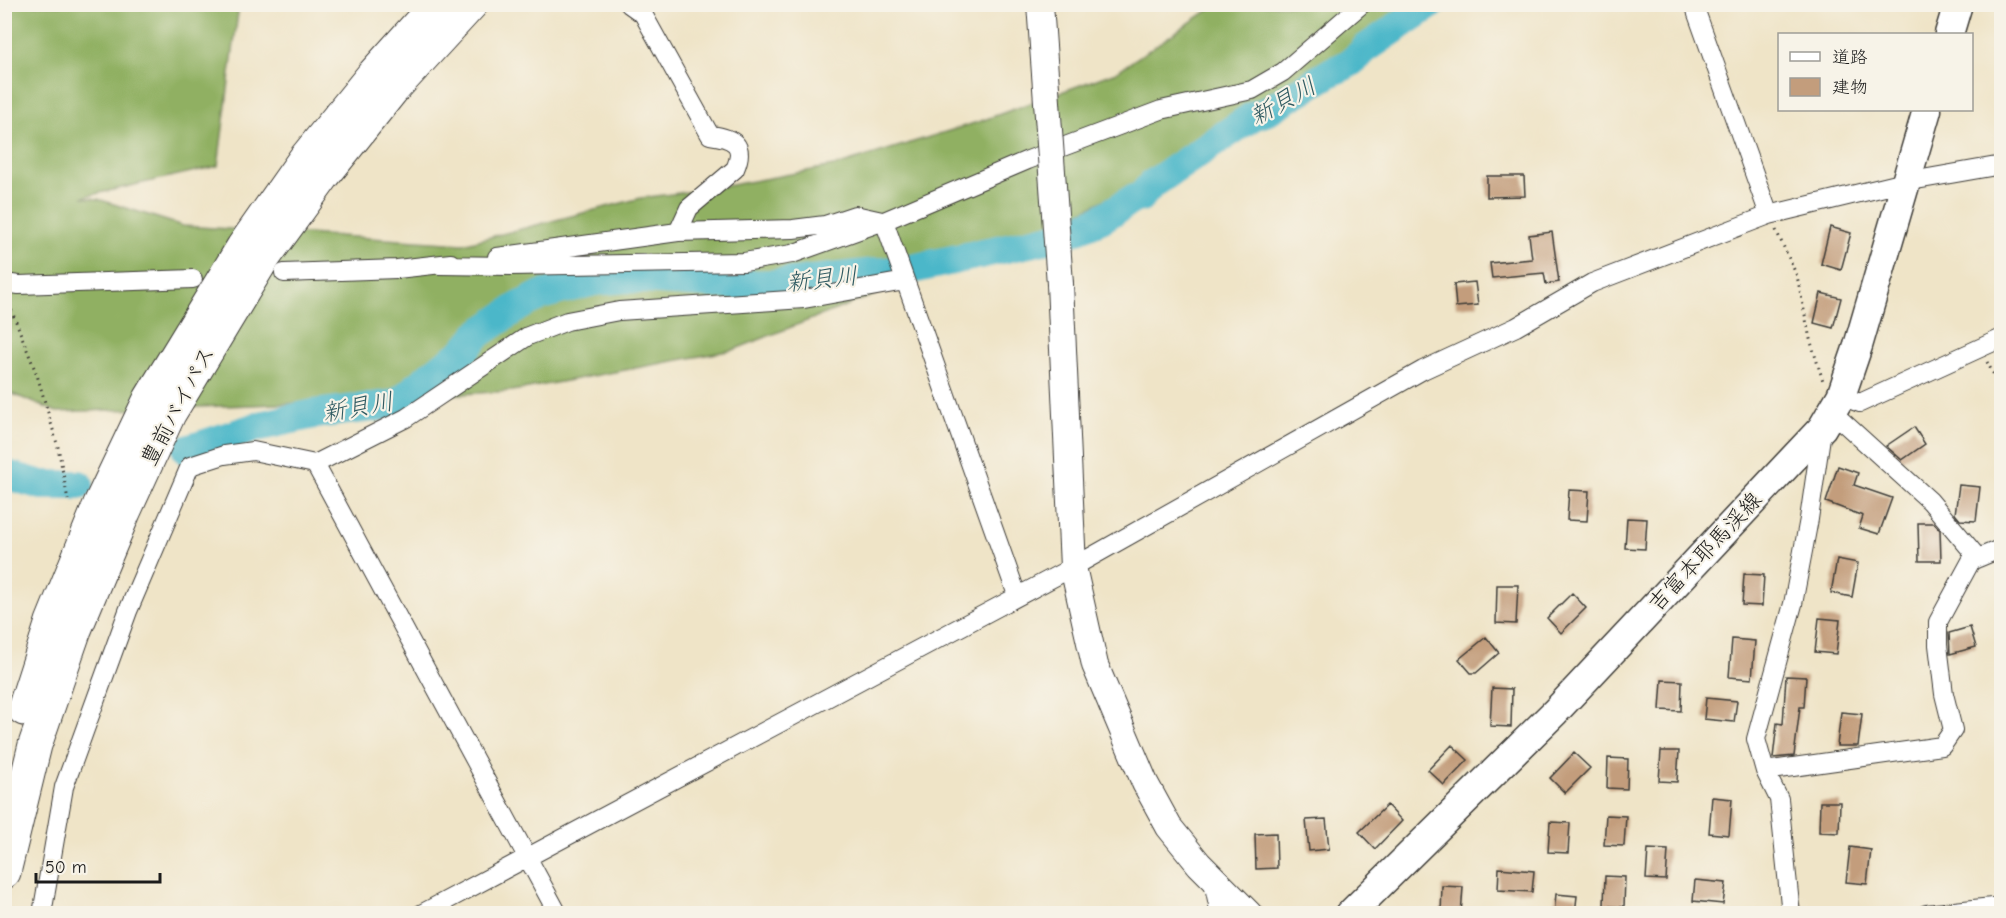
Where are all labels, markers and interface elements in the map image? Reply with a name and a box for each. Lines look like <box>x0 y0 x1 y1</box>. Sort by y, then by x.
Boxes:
legend <box>1778 33 1973 111</box>
text: 道路 <box>1832 47 1868 68</box>
water label: 新貝川 <box>1245 71 1321 131</box>
text: 建物 <box>1832 77 1868 98</box>
water label: 新貝川 <box>785 261 859 297</box>
street label: 豊前バイパス <box>136 342 220 470</box>
water label: 新貝川 <box>320 387 396 427</box>
street label: 吉富本耶馬渓線 <box>1643 487 1767 617</box>
scale bar <box>36 846 160 884</box>
text: 50 m <box>45 857 87 878</box>

